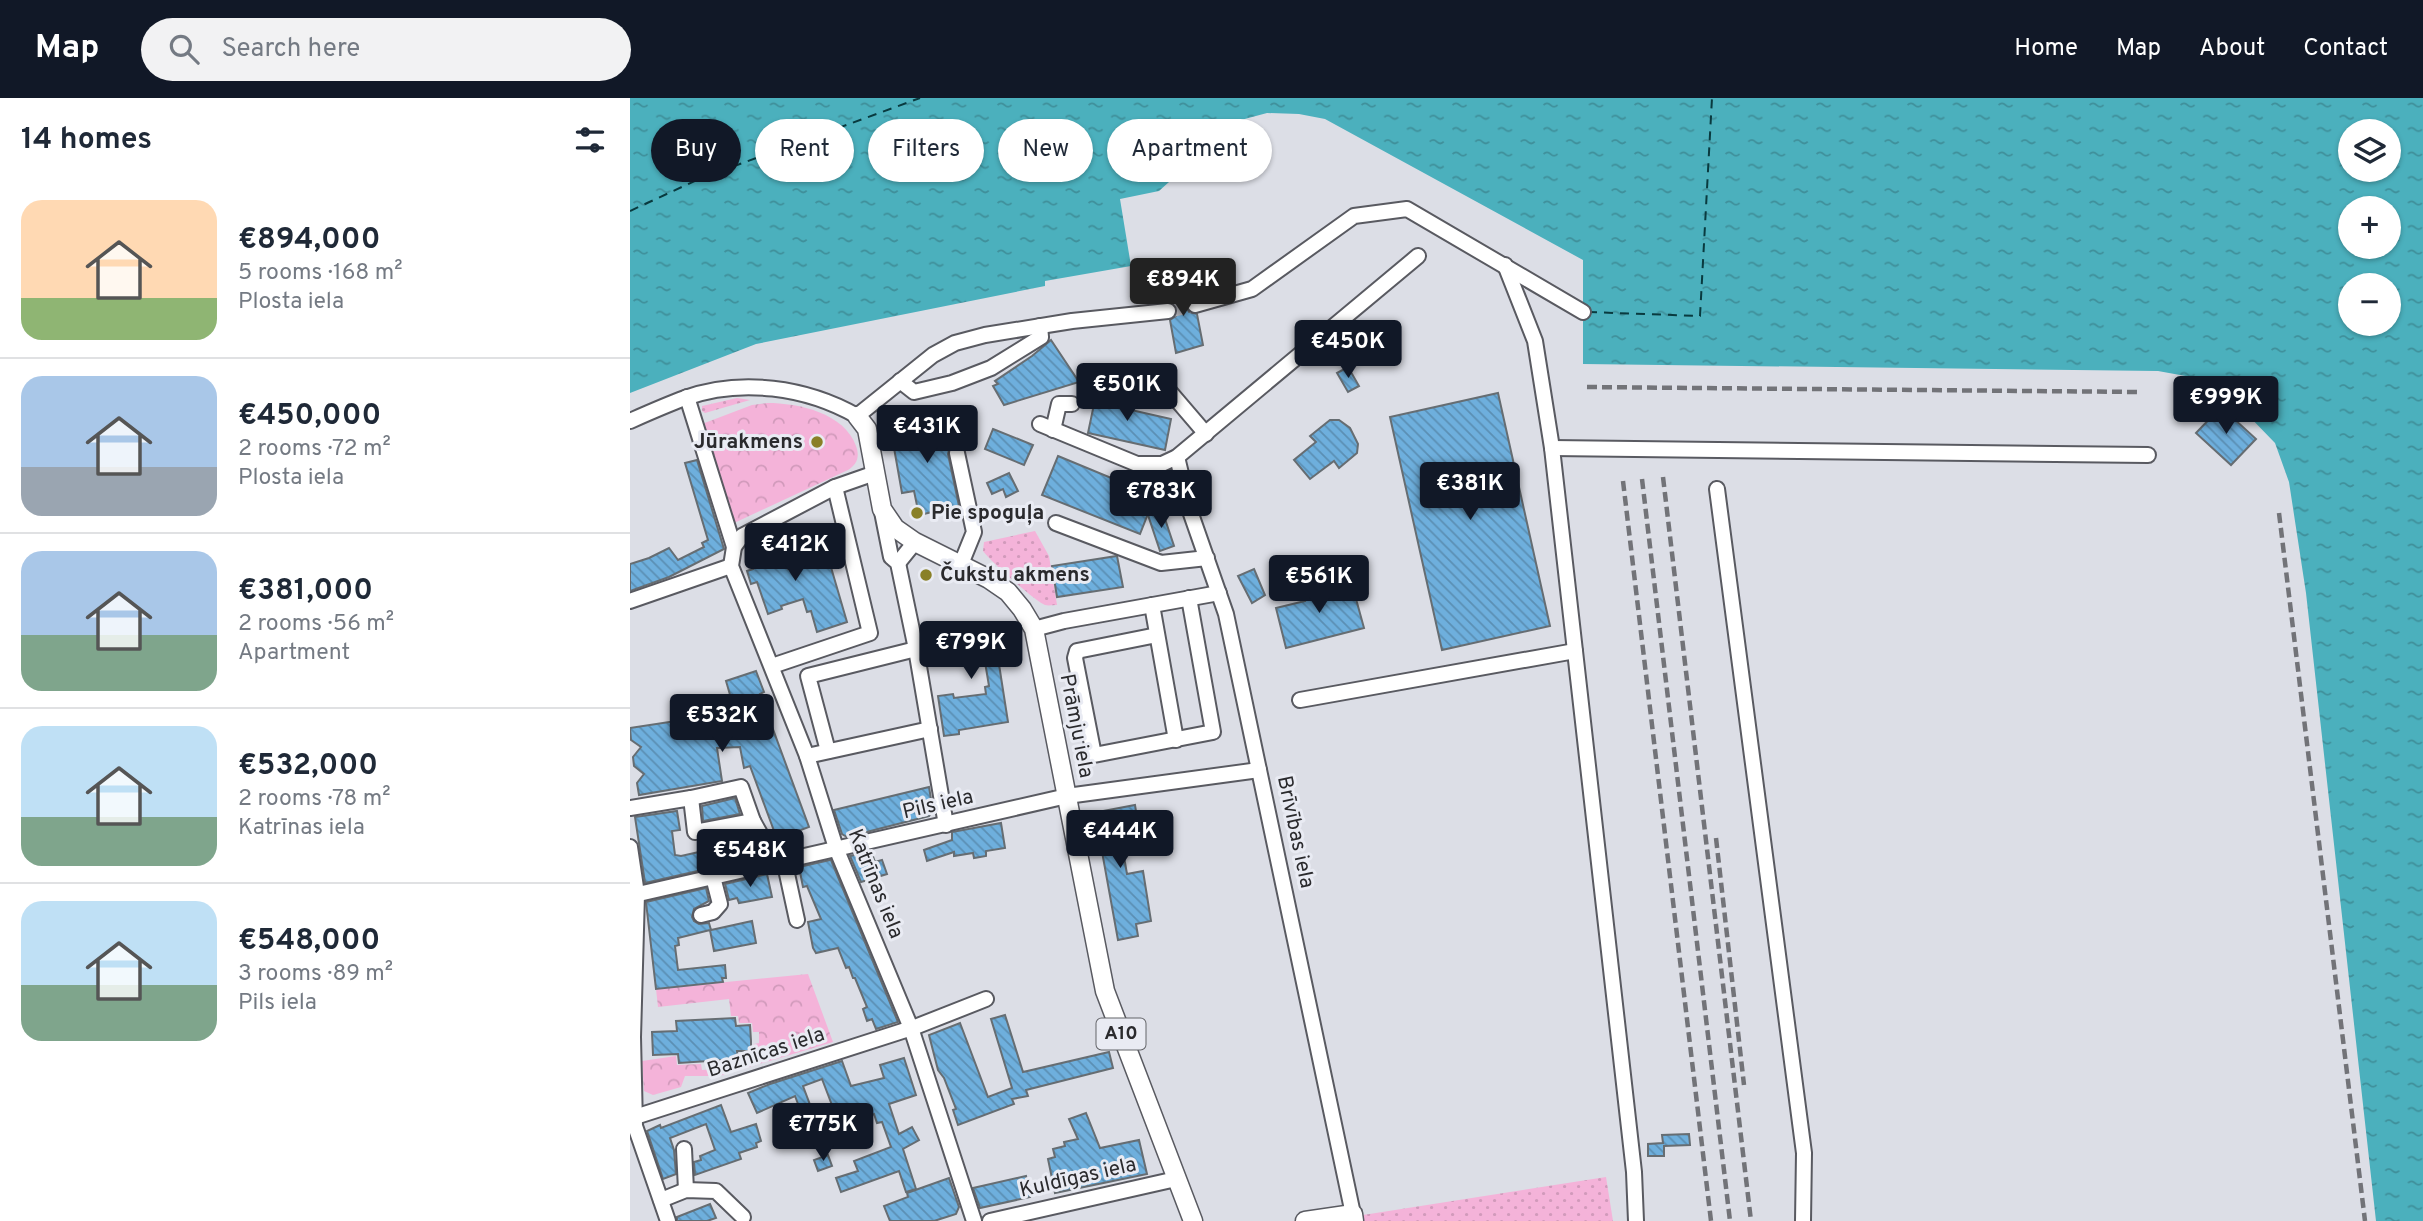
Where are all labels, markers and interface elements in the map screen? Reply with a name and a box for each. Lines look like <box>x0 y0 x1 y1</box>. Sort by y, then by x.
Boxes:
search box <box>141 18 631 81</box>
text: Map <box>35 28 99 70</box>
icon: search <box>165 30 203 68</box>
text: Search here <box>221 33 360 66</box>
text: Home <box>2014 34 2078 64</box>
text: Map <box>2116 34 2161 64</box>
text: About <box>2199 34 2265 64</box>
text: Contact <box>2303 34 2388 64</box>
chip: Buy <box>651 119 741 182</box>
chip: Rent <box>755 119 854 182</box>
chip: Filters <box>868 119 984 182</box>
chip: New <box>998 119 1093 182</box>
chip: Apartment <box>1107 119 1272 182</box>
map controls <box>2338 119 2401 336</box>
button: layers <box>2338 119 2401 182</box>
icon: filters <box>571 121 609 159</box>
text: 14 homes <box>21 122 152 159</box>
button: + <box>2338 196 2401 259</box>
text: €894,000 <box>238 222 380 259</box>
icon: home <box>77 228 161 312</box>
pin: €894K <box>1134 258 1232 318</box>
text: 5 rooms · 168 m² <box>238 259 403 288</box>
text: €894K <box>1146 266 1220 295</box>
button: − <box>2338 273 2401 336</box>
text: Plosta iela <box>238 288 344 317</box>
pin: €450K <box>1299 320 1397 380</box>
text: €450K <box>1311 328 1385 357</box>
pin: €501K <box>1078 364 1176 423</box>
text: €501K <box>1092 371 1162 400</box>
pin: €999K <box>2177 376 2275 436</box>
text: €999K <box>2189 384 2263 413</box>
text: €450,000 <box>238 398 381 435</box>
icon: home <box>77 404 161 488</box>
pin: €431K <box>878 406 976 465</box>
text: €431K <box>893 413 961 442</box>
place label: Jūrakmens <box>694 429 803 456</box>
marker: Jūrakmens <box>809 434 825 450</box>
text: 2 rooms · 72 m² <box>238 435 391 464</box>
pin: €381K <box>1421 462 1519 522</box>
text: Plosta iela <box>238 464 344 493</box>
pin: €783K <box>1112 470 1210 530</box>
text: €381K <box>1436 470 1504 499</box>
text: €783K <box>1126 478 1196 507</box>
place label: Pie spoguļa <box>931 500 1044 527</box>
marker: Pie spoguļa <box>909 505 925 521</box>
pin: €412K <box>746 524 844 583</box>
text: €412K <box>761 531 829 560</box>
pin: €561K <box>1270 556 1368 615</box>
place label: Čukstu akmens <box>940 561 1090 589</box>
text: €561K <box>1285 563 1353 592</box>
marker: Čukstu akmens <box>918 567 934 583</box>
text: €381,000 <box>238 573 373 610</box>
icon: home <box>77 579 161 663</box>
text: 2 rooms · 56 m² <box>238 610 394 639</box>
pin: €799K <box>922 622 1020 681</box>
text: €799K <box>935 629 1007 658</box>
text: Apartment <box>238 639 350 668</box>
street label: Prāmju iela <box>1053 672 1099 780</box>
pin: €532K <box>673 694 771 754</box>
text: €532K <box>686 702 758 731</box>
text: €532,000 <box>238 748 378 785</box>
icon: home <box>77 754 161 838</box>
street label: Brīvības iela <box>1270 773 1320 891</box>
street label: Pils iela <box>900 784 976 826</box>
text: 2 rooms · 78 m² <box>238 785 391 814</box>
pin: €444K <box>1071 810 1169 870</box>
text: Katrīnas iela <box>238 814 365 843</box>
text: €444K <box>1082 818 1158 847</box>
street label: Katrīnas iela <box>841 825 909 943</box>
pin: €548K <box>701 830 799 889</box>
text: €548K <box>713 837 787 866</box>
text: €548,000 <box>238 923 380 960</box>
icon: home <box>77 929 161 1013</box>
text: 3 rooms · 89 m² <box>238 960 393 989</box>
text: Pils iela <box>238 989 317 1018</box>
road number: A10 <box>1096 1018 1146 1050</box>
street label: Baznīcas iela <box>704 1021 828 1085</box>
pin: €775K <box>774 1104 872 1163</box>
text: €775K <box>788 1111 858 1140</box>
street label: Kuldīgas iela <box>1017 1151 1139 1205</box>

